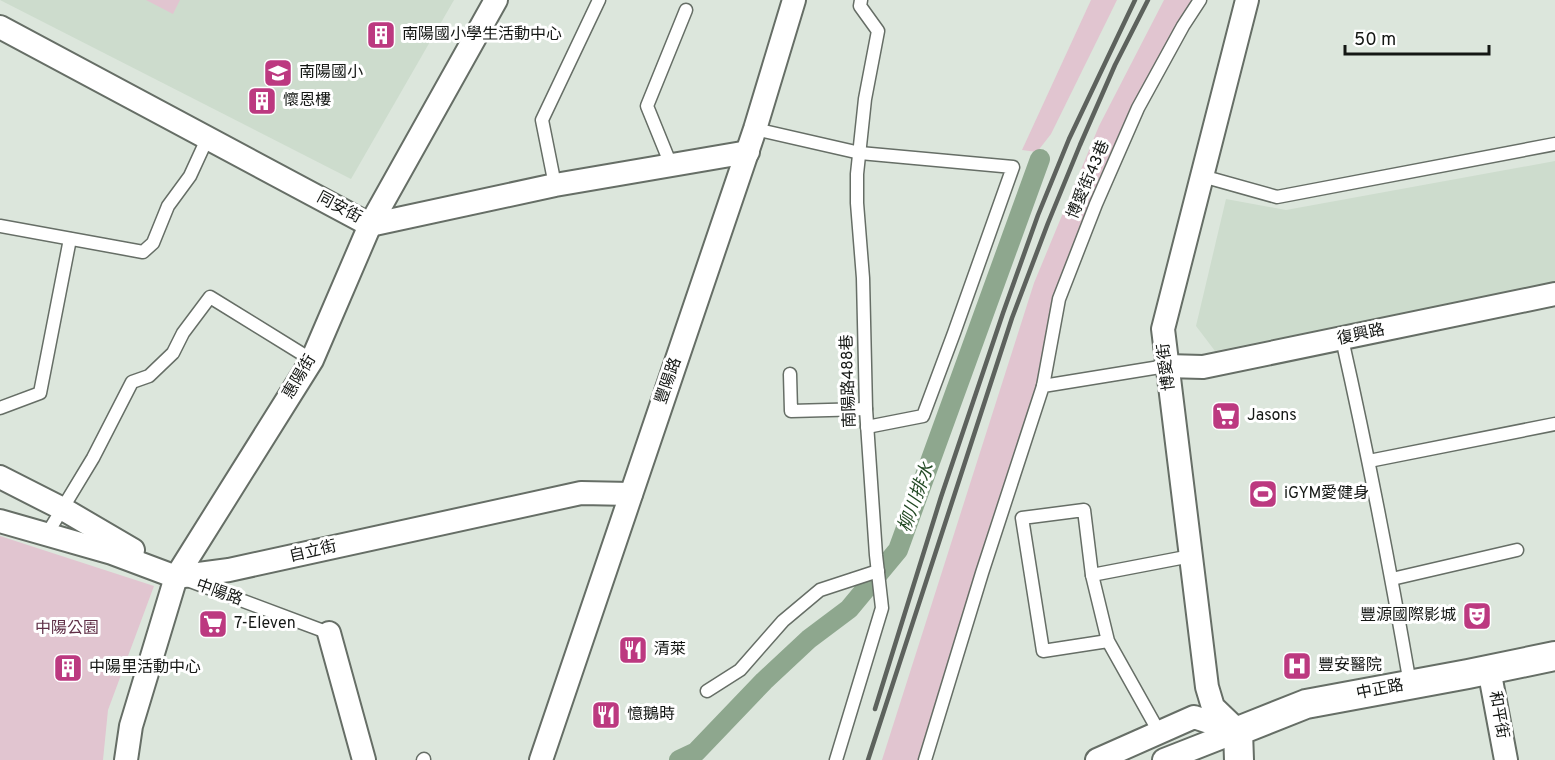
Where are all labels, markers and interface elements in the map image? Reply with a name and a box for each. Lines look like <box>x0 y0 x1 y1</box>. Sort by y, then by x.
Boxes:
scale bar <box>1345 18 1489 56</box>
building icon: 南陽國小學生活動中心 <box>365 19 397 51</box>
place label: 南陽國小學生活動中心 <box>402 25 562 45</box>
text: 50 m <box>1354 29 1396 52</box>
school or university icon: 南陽國小 <box>262 57 294 89</box>
place label: 南陽國小 <box>299 63 363 83</box>
building icon: 懷恩樓 <box>246 85 278 117</box>
place label: 懷恩樓 <box>283 91 331 111</box>
street label: 博愛街43巷 <box>1063 138 1115 222</box>
street label: 同安街 <box>313 188 365 228</box>
street label: 復興路 <box>1335 320 1387 350</box>
street label: 南陽路488巷 <box>837 334 861 428</box>
street label: 博愛街 <box>1154 342 1180 392</box>
street label: 惠陽街 <box>279 351 321 403</box>
street label: 豐陽路 <box>652 355 686 407</box>
supermarket icon: Jasons <box>1210 400 1242 432</box>
place label: Jasons <box>1247 406 1297 426</box>
water label: 柳川排水 <box>894 459 940 536</box>
sports icon: iGYM愛健身 <box>1247 478 1279 510</box>
place label: iGYM愛健身 <box>1284 484 1369 504</box>
street label: 自立街 <box>287 537 339 567</box>
street label: 中陽路 <box>193 575 245 611</box>
theatre icon: 豐源國際影城 <box>1461 600 1493 632</box>
place label: 豐源國際影城 <box>1360 606 1456 626</box>
supermarket icon: 7-Eleven <box>197 608 229 640</box>
place label: 7-Eleven <box>234 614 296 634</box>
park label: 中陽公園 <box>35 619 99 639</box>
restaurant icon: 清萊 <box>617 634 649 666</box>
place label: 清萊 <box>654 640 686 660</box>
hospital icon: 豐安醫院 <box>1281 650 1313 682</box>
building icon: 中陽里活動中心 <box>52 652 84 684</box>
place label: 豐安醫院 <box>1318 656 1382 676</box>
place label: 中陽里活動中心 <box>89 658 201 678</box>
street label: 中正路 <box>1355 676 1405 704</box>
street label: 和平街 <box>1484 690 1512 740</box>
restaurant icon: 憶鵝時 <box>590 699 622 731</box>
place label: 憶鵝時 <box>627 705 675 725</box>

